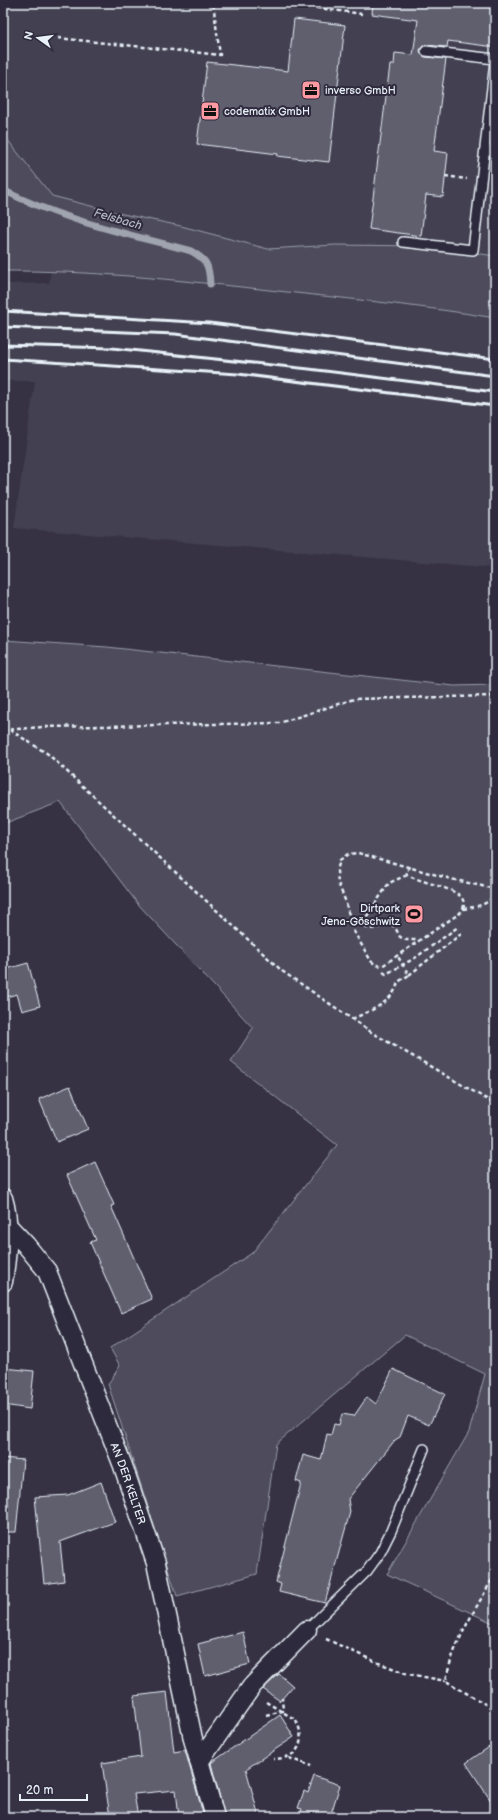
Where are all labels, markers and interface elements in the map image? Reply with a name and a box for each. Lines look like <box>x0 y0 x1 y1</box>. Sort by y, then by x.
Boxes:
north arrow <box>18 18 58 58</box>
text: N <box>21 30 36 41</box>
office icon: inverso GmbH <box>300 79 322 101</box>
place label: inverso GmbH <box>325 84 396 97</box>
office icon: codematix GmbH <box>199 100 221 122</box>
place label: codematix GmbH <box>224 105 310 118</box>
water label: Felsbach <box>92 206 144 234</box>
place label: Dirtpark Jena-Göschwitz <box>321 902 401 928</box>
sports icon: Dirtpark Jena-Göschwitz <box>403 903 425 925</box>
street label: AN DER KELTER <box>108 1441 148 1526</box>
scale bar <box>20 1776 87 1802</box>
text: 20 m <box>26 1783 53 1798</box>

